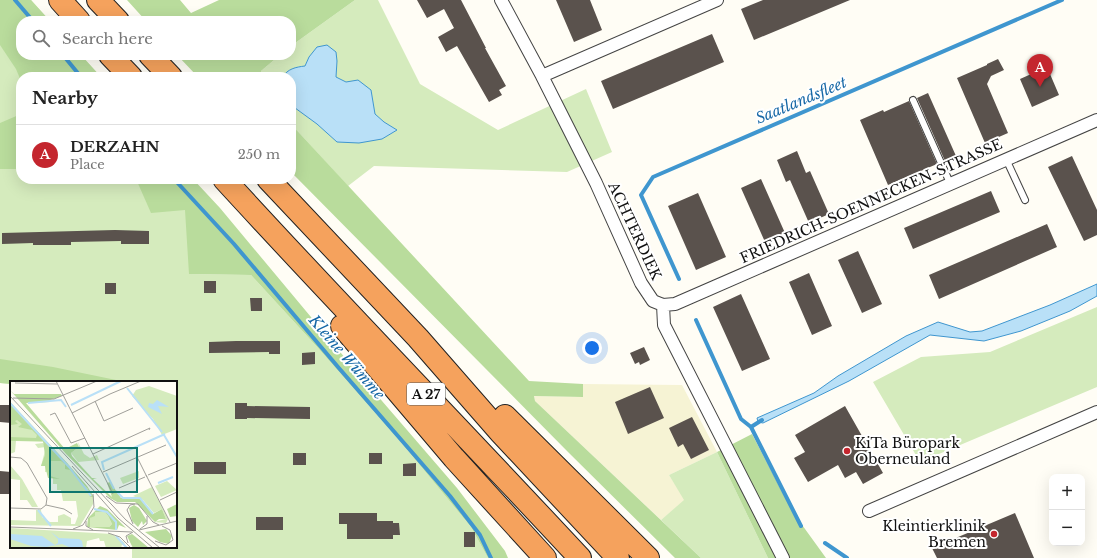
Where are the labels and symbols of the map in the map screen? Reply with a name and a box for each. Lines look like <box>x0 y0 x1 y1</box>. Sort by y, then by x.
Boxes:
pin: A <box>1027 54 1053 87</box>
water label: Saatlandsfleet <box>753 72 850 128</box>
street label: FRIEDRICH-SOENNECKEN-STRASSE <box>737 135 1005 267</box>
street label: ACHTERDIEK <box>604 178 666 284</box>
water label: Kleine Wümme <box>304 310 389 403</box>
your location <box>582 338 602 358</box>
inset map <box>10 381 177 548</box>
road number: A 27 <box>407 383 445 405</box>
place label: KiTa Büropark Oberneuland <box>855 434 960 468</box>
marker: KiTa Büropark Oberneuland <box>842 446 852 456</box>
place label: Kleintierklinik Bremen <box>882 517 986 551</box>
marker: Kleintierklinik Bremen <box>989 529 999 539</box>

